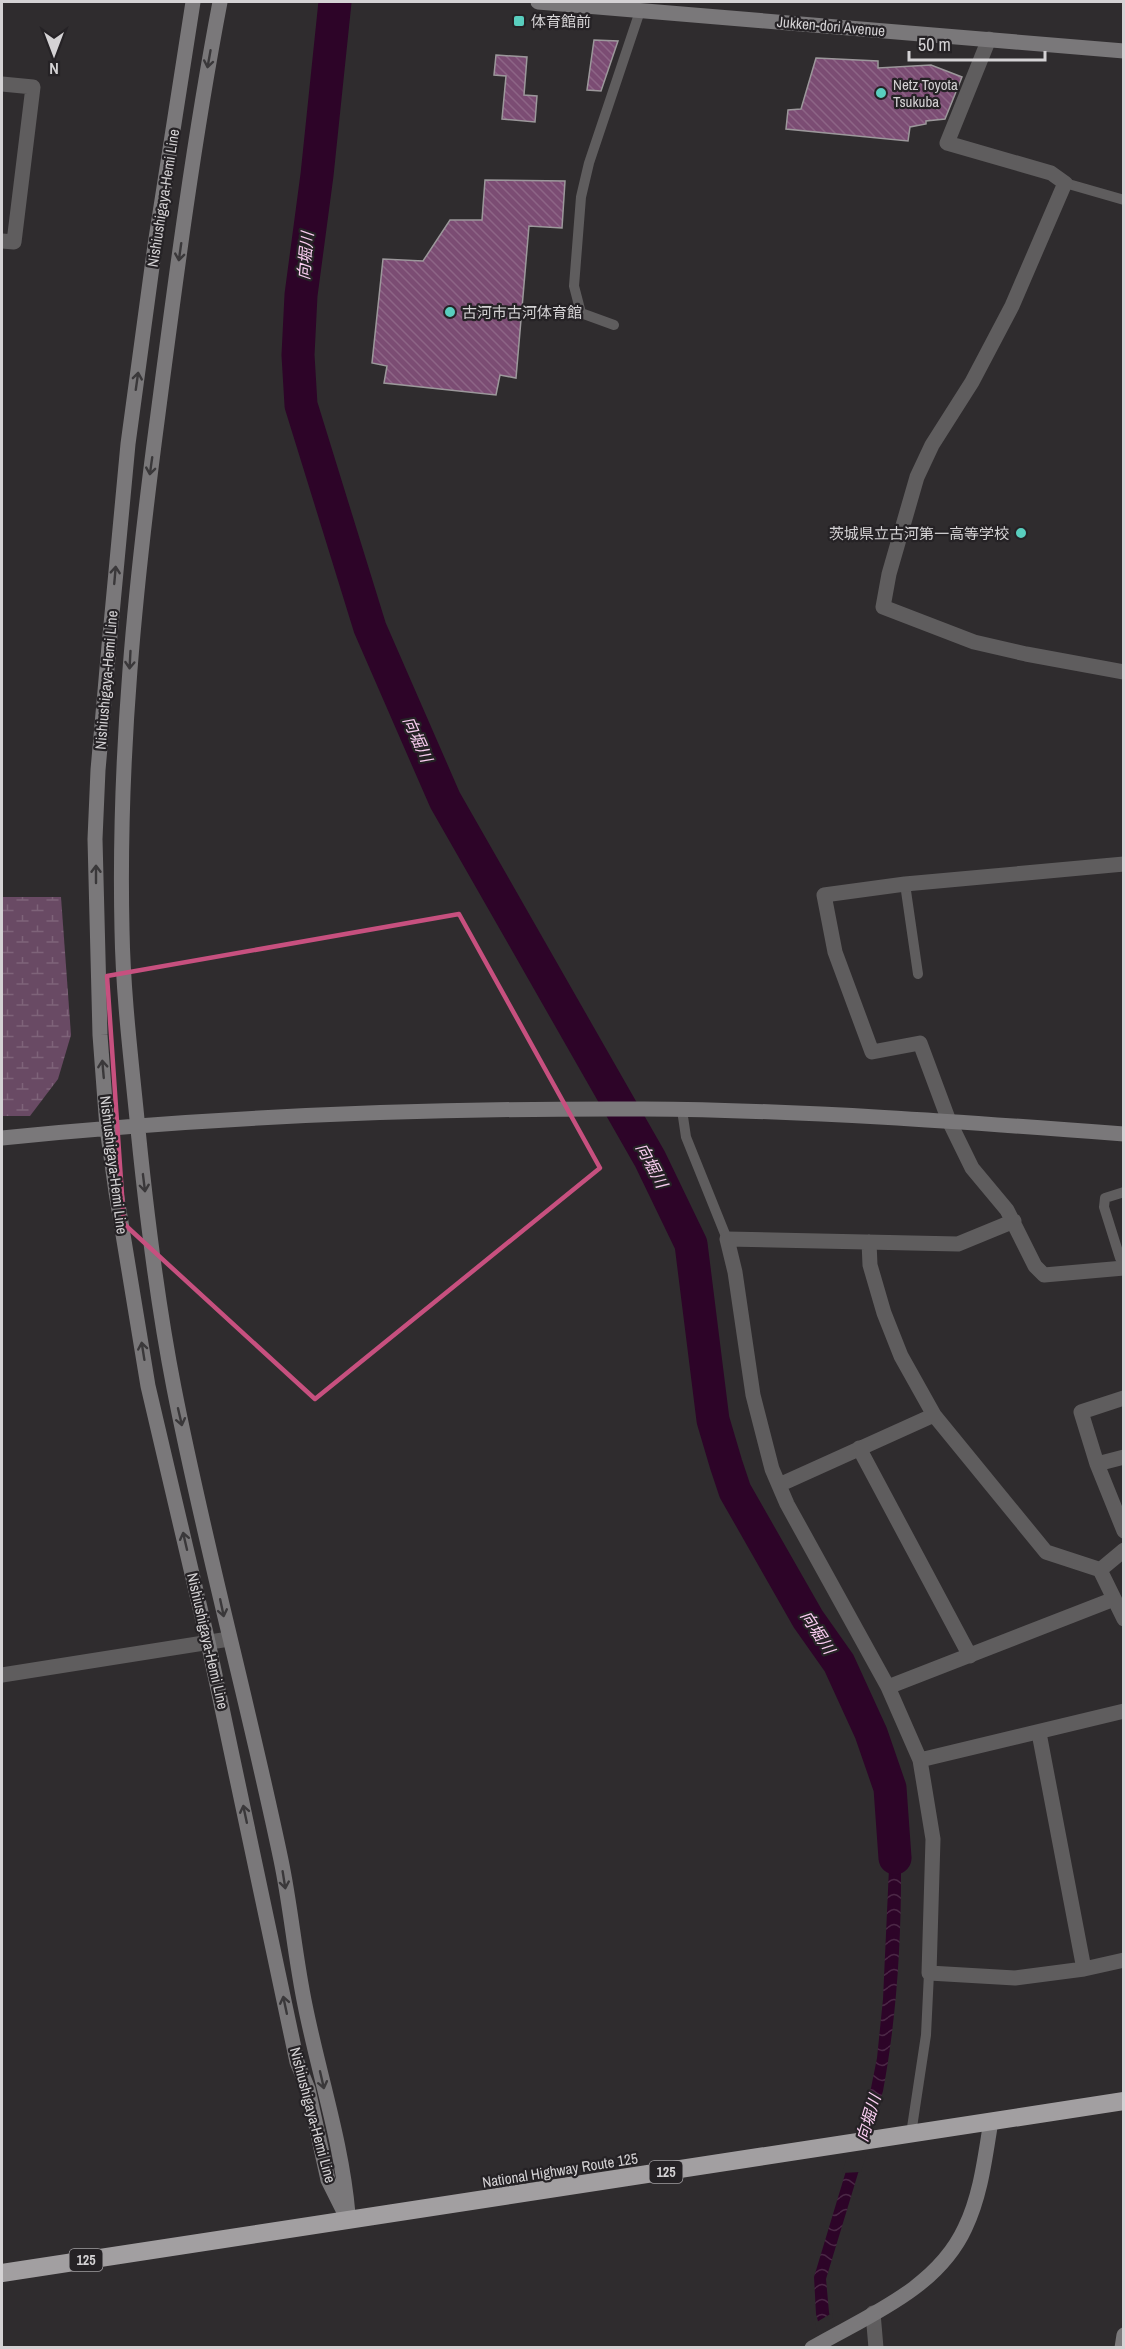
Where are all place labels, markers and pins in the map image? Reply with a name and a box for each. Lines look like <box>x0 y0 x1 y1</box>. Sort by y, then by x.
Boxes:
place label: 体育館前 <box>531 11 591 32</box>
marker: 体育館前 <box>512 14 526 28</box>
place label: Netz Toyota Tsukuba <box>893 74 958 112</box>
marker: Netz Toyota Tsukuba <box>874 86 888 100</box>
place label: 古河市古河体育館 <box>462 302 582 323</box>
marker: 古河市古河体育館 <box>443 305 457 319</box>
place label: 茨城県立古河第一高等学校 <box>829 523 1009 544</box>
marker: 茨城県立古河第一高等学校 <box>1014 526 1028 540</box>

